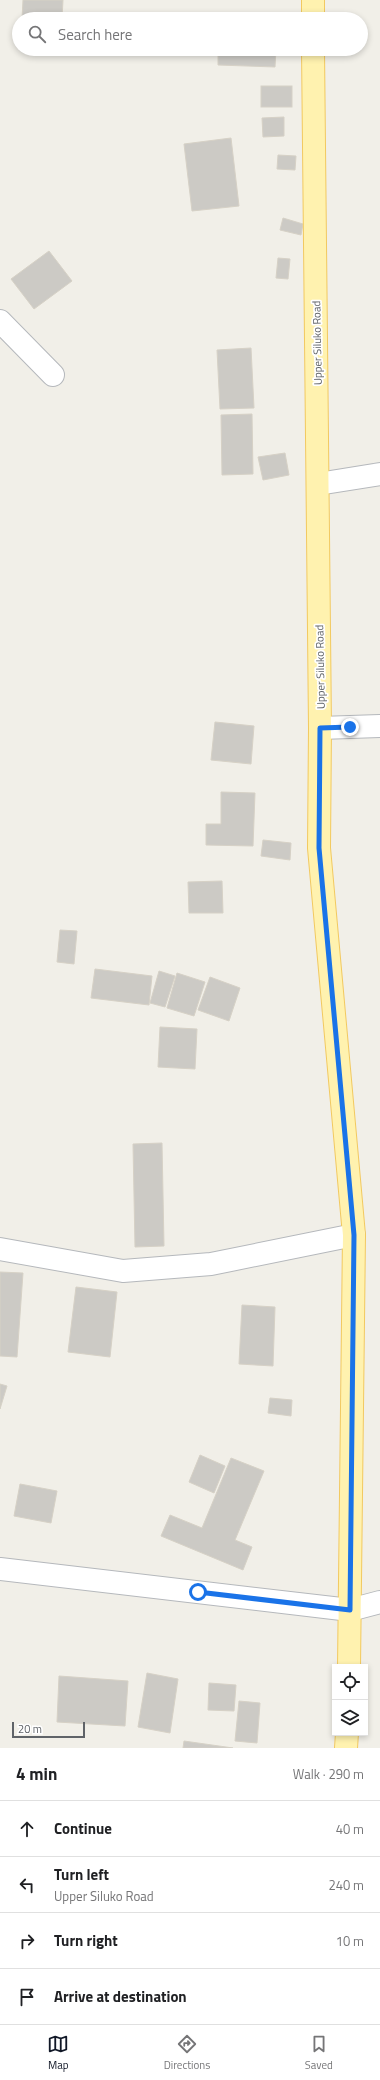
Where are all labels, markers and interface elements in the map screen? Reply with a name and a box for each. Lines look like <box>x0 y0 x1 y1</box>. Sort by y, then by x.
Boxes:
search box <box>12 12 368 56</box>
icon: search <box>26 23 48 45</box>
text: Search here <box>58 23 132 46</box>
street label: Upper Siluko Road <box>308 301 326 385</box>
street label: Upper Siluko Road <box>311 625 329 709</box>
route end <box>341 718 359 736</box>
route start <box>189 1583 207 1601</box>
map controls <box>332 1664 368 1736</box>
button: locate <box>332 1664 368 1700</box>
button: layers <box>332 1700 368 1736</box>
scale bar <box>12 1720 85 1739</box>
text: 20 m <box>18 1721 42 1737</box>
text: 4 min <box>16 1761 57 1787</box>
text: Walk · 290 m <box>293 1764 364 1784</box>
text: Continue <box>54 1817 112 1840</box>
icon: ahead <box>16 1818 38 1840</box>
text: 40 m <box>336 1819 364 1839</box>
text: Turn left <box>54 1863 109 1886</box>
icon: left <box>16 1874 38 1896</box>
text: 240 m <box>328 1875 364 1895</box>
text: Upper Siluko Road <box>54 1886 154 1906</box>
text: Turn right <box>54 1929 118 1952</box>
icon: right <box>16 1930 38 1952</box>
text: 10 m <box>336 1931 364 1951</box>
text: Arrive at destination <box>54 1985 187 2008</box>
icon: arrive <box>16 1986 38 2008</box>
tab: Map <box>47 2033 69 2073</box>
tab: Directions <box>164 2033 210 2073</box>
tab: Saved <box>305 2033 333 2073</box>

